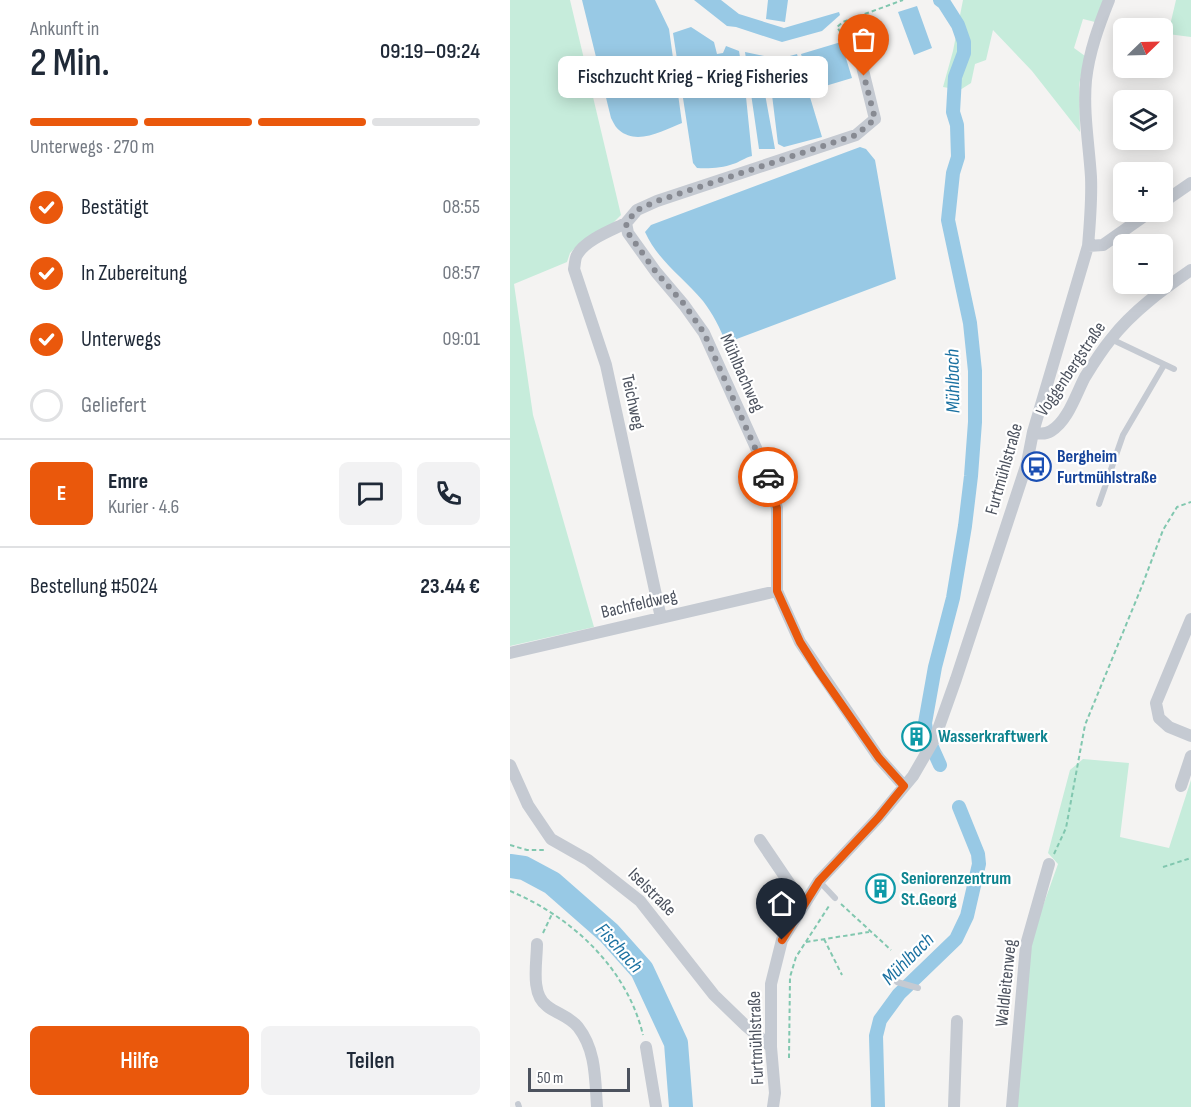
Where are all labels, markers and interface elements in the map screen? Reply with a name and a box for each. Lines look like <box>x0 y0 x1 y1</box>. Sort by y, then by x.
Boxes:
pin <box>838 14 889 76</box>
text: Ankunft in <box>30 17 99 41</box>
north arrow <box>1113 18 1173 78</box>
map controls <box>1113 18 1173 294</box>
icon: bag <box>847 23 880 56</box>
text: 09:19–09:24 <box>380 38 480 65</box>
text: 2 Min. <box>30 40 110 87</box>
callout: Fischzucht Krieg - Krieg Fisheries <box>558 55 828 97</box>
text: Fischzucht Krieg - Krieg Fisheries <box>578 65 808 89</box>
button: layers <box>1113 90 1173 150</box>
text: Unterwegs · 270 m <box>30 135 154 159</box>
button: + <box>1113 162 1173 222</box>
icon: check <box>30 191 63 224</box>
text: Bestätigt <box>81 194 149 221</box>
text: 08:55 <box>443 195 480 219</box>
button: − <box>1113 234 1173 294</box>
icon: check <box>30 257 63 290</box>
text: In Zubereitung <box>81 260 187 287</box>
text: 08:57 <box>443 261 480 285</box>
street label: Voggenbergstraße <box>1032 318 1110 420</box>
icon: check <box>30 323 63 356</box>
text: Unterwegs <box>81 326 161 353</box>
text: 09:01 <box>443 327 480 351</box>
street label: Mühlbachweg <box>716 331 768 415</box>
water label: Mühlbach <box>940 349 966 413</box>
street label: Teichweg <box>617 372 649 432</box>
text: Geliefert <box>81 392 146 419</box>
street label: Furtmühlstraße <box>981 421 1027 517</box>
place label: Bergheim Furtmühlstraße <box>1057 446 1157 488</box>
courier <box>738 447 798 507</box>
bus stop icon: Bergheim Furtmühlstraße <box>1020 450 1052 482</box>
icon: car <box>752 461 785 494</box>
button: chat <box>339 462 402 525</box>
button: phone <box>417 462 480 525</box>
text: Emre <box>108 468 148 495</box>
text: E <box>57 480 66 507</box>
text: Kurier · 4.6 <box>108 495 179 519</box>
text: Bestellung #5024 <box>30 573 158 600</box>
text: 23.44 € <box>420 573 480 600</box>
street label: Bachfeldweg <box>599 585 679 623</box>
building icon: Wasserkraftwerk <box>901 720 933 752</box>
place label: Wasserkraftwerk <box>938 726 1048 747</box>
street label: Iselstraße <box>624 864 680 920</box>
place label: Seniorenzentrum St.Georg <box>901 868 1011 910</box>
building icon: Seniorenzentrum St.Georg <box>864 872 896 904</box>
pin <box>756 878 807 940</box>
icon: home <box>765 887 798 920</box>
water label: Fischach <box>590 918 648 978</box>
water label: Mühlbach <box>877 928 939 990</box>
street label: Waldleitenweg <box>991 938 1021 1028</box>
street label: Furtmühlstraße <box>744 991 768 1085</box>
button: Hilfe <box>30 1026 249 1095</box>
button: Teilen <box>261 1026 480 1095</box>
scale bar <box>528 1065 630 1092</box>
text: 50 m <box>537 1069 563 1088</box>

